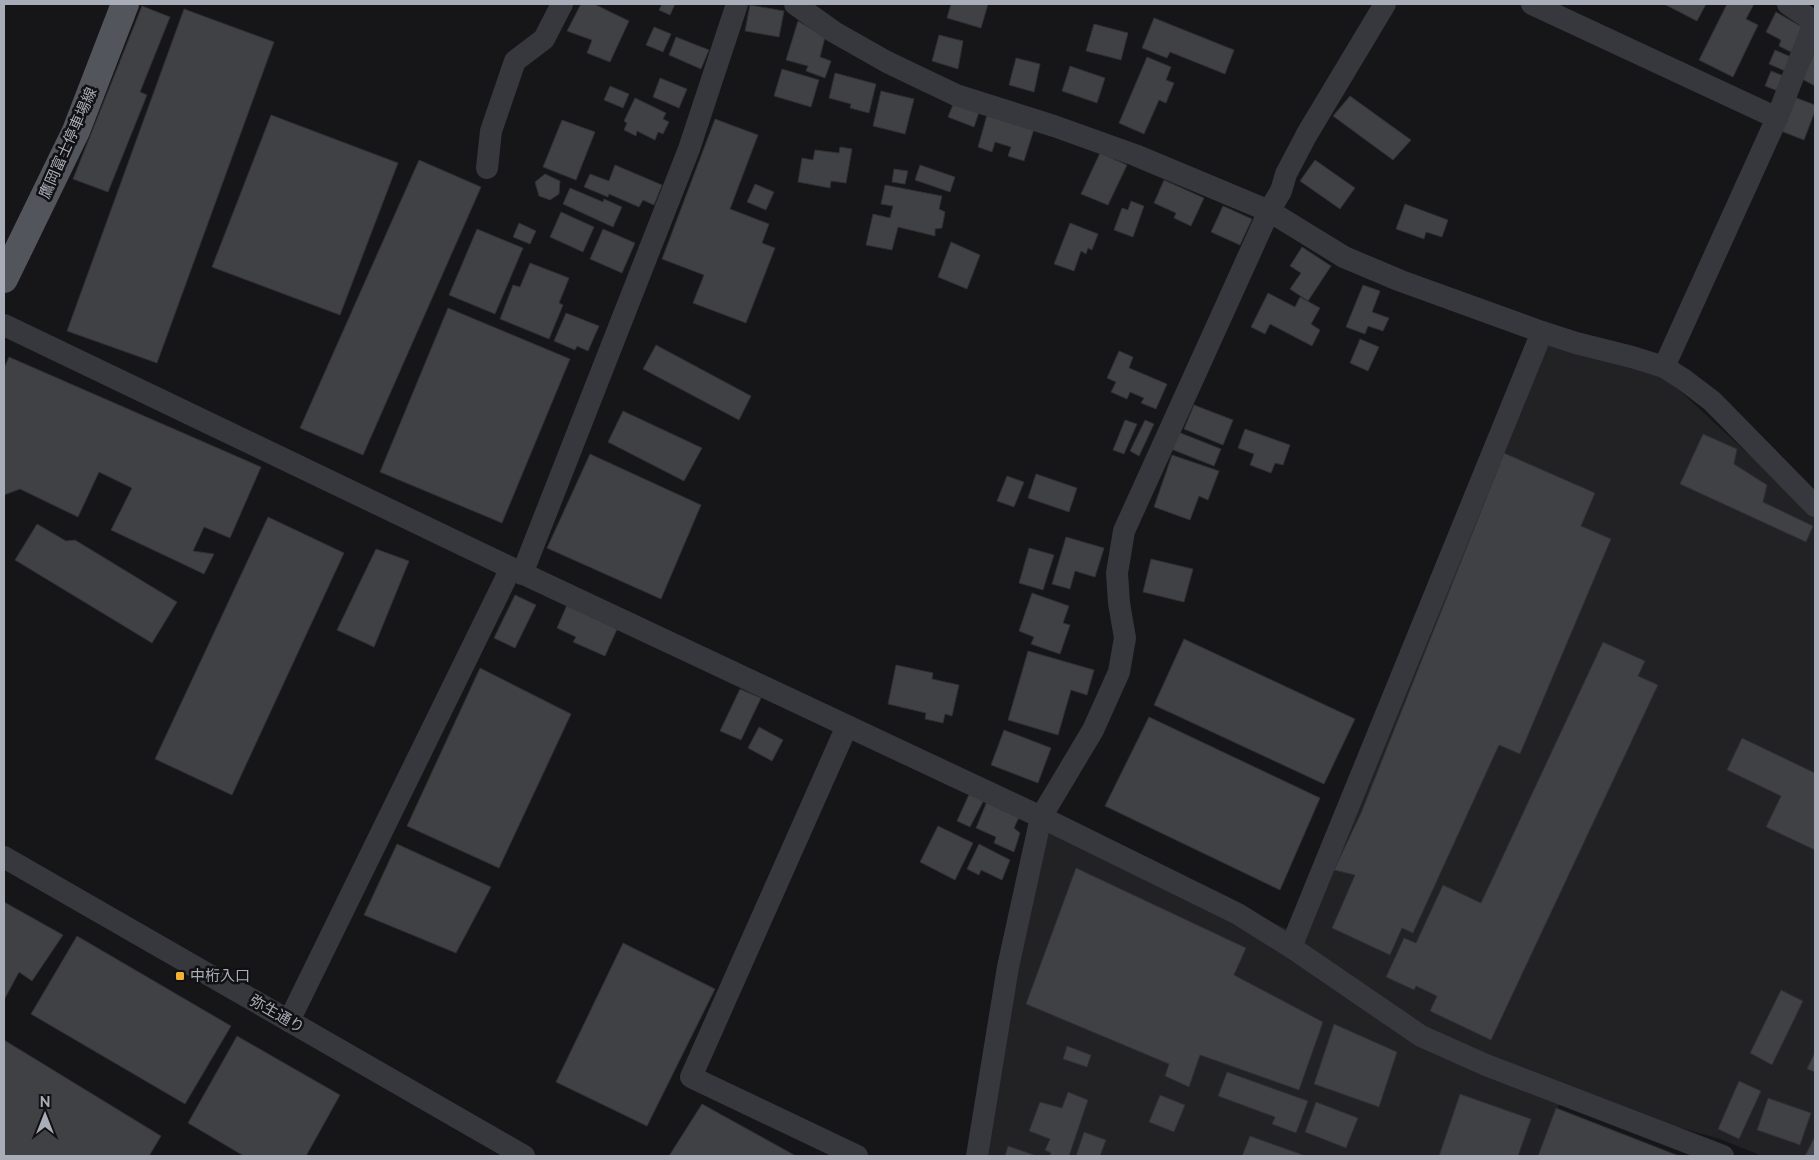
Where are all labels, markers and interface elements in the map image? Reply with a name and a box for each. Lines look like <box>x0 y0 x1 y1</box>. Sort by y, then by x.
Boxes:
street label: 鷹岡富士停車場線 <box>35 85 101 201</box>
place label: 中桁入口 <box>190 967 250 985</box>
marker: 中桁入口 <box>174 970 186 982</box>
street label: 弥生通り <box>247 991 307 1037</box>
north arrow <box>20 1090 70 1140</box>
text: N <box>40 1094 50 1110</box>

